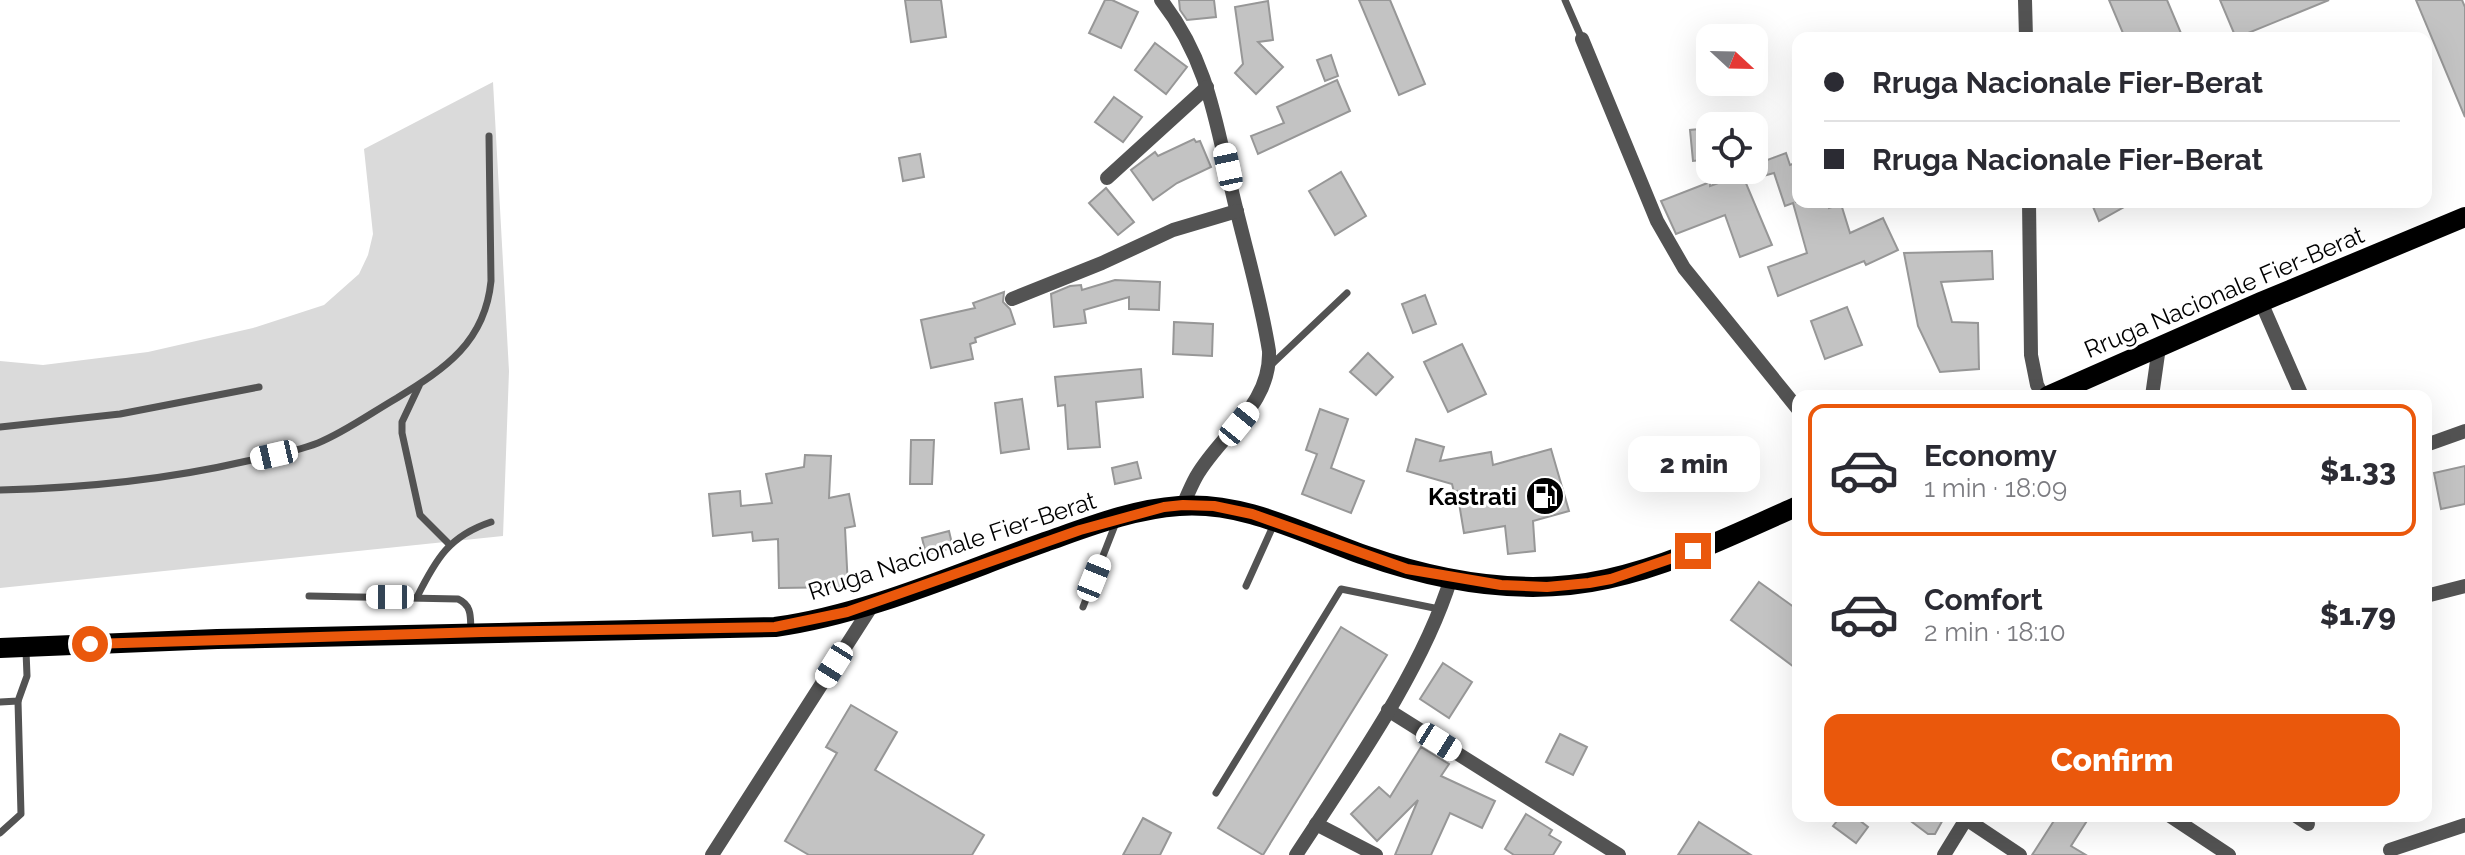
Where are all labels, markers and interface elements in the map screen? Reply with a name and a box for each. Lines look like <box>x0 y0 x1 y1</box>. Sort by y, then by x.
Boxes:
north arrow <box>1696 24 1768 96</box>
map controls <box>1696 24 1768 184</box>
text: Rruga Nacionale Fier-Berat <box>1872 65 2263 100</box>
button: locate <box>1696 112 1768 184</box>
car <box>1211 141 1245 193</box>
text: Rruga Nacionale Fier-Berat <box>1872 142 2263 177</box>
street label: Rruga Nacionale Fier-Berat <box>2080 220 2368 364</box>
car <box>1215 398 1263 450</box>
icon: car <box>1828 434 1900 506</box>
callout: 2 min <box>1627 435 1759 491</box>
car <box>248 438 300 472</box>
text: Economy <box>1924 438 2057 473</box>
text: 2 min <box>1660 449 1728 479</box>
text: $1.33 <box>2320 453 2396 488</box>
text: 1 min · 18:09 <box>1924 473 2067 503</box>
fuel station icon: Kastrati <box>1524 475 1566 517</box>
place label: Kastrati <box>1428 482 1517 511</box>
street label: Rruga Nacionale Fier-Berat <box>804 486 1100 606</box>
route end <box>1675 533 1711 569</box>
car <box>1074 551 1114 605</box>
icon: car <box>1828 578 1900 650</box>
text: Comfort <box>1924 582 2043 617</box>
car <box>366 585 414 609</box>
text: $1.79 <box>2320 597 2396 632</box>
text: 2 min · 18:10 <box>1924 617 2066 647</box>
route start <box>72 626 108 662</box>
car <box>811 638 857 692</box>
button: Confirm <box>1824 714 2400 806</box>
car <box>1412 719 1466 765</box>

